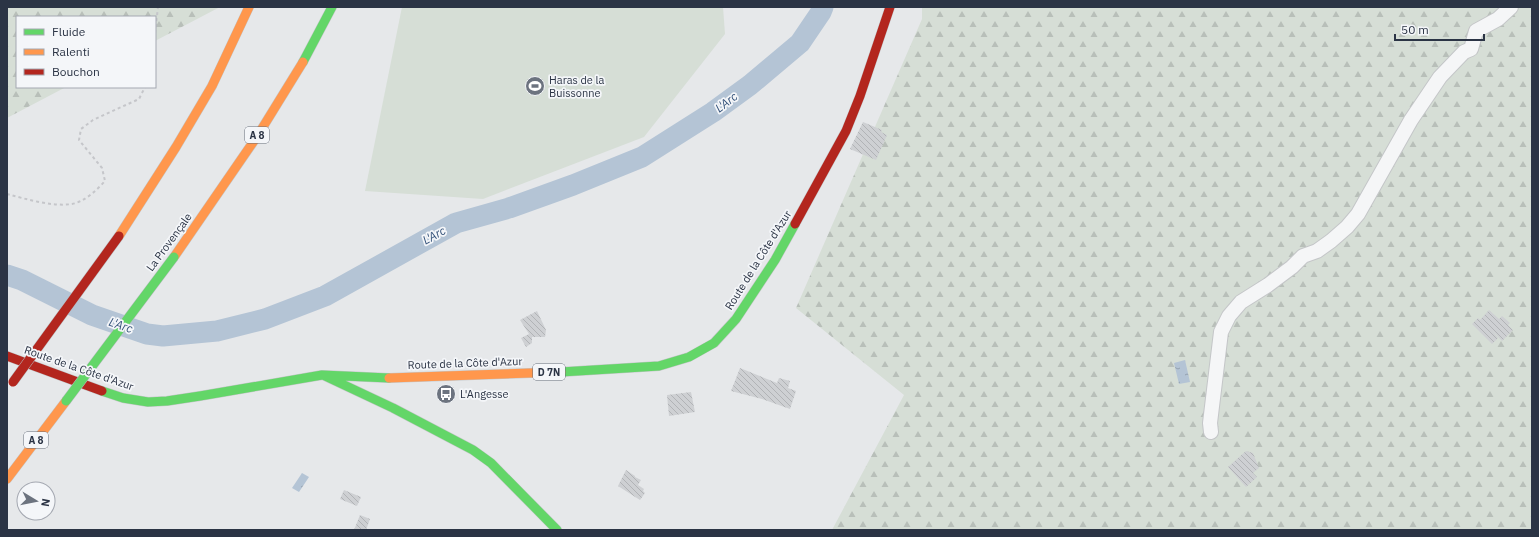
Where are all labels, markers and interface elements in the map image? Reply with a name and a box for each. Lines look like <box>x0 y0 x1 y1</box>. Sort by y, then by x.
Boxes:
legend <box>16 16 156 88</box>
scale bar <box>1395 16 1484 42</box>
text: 50 m <box>1401 22 1429 37</box>
text: Fluide <box>52 24 86 39</box>
text: Ralenti <box>52 44 90 59</box>
text: Bouchon <box>52 64 100 79</box>
place label: Haras de la Buissonne <box>549 73 604 100</box>
sports icon: Haras de la Buissonne <box>524 75 546 97</box>
water label: L'Arc <box>712 89 740 115</box>
road number: A 8 <box>245 127 269 143</box>
street label: Route de la Côte d'Azur <box>722 208 794 312</box>
street label: La Provençale <box>143 210 195 274</box>
water label: L'Arc <box>420 223 448 247</box>
water label: L'Arc <box>107 314 135 336</box>
street label: Route de la Côte d'Azur <box>22 343 136 393</box>
street label: Route de la Côte d'Azur <box>407 354 523 372</box>
road number: D 7N <box>533 364 565 380</box>
bus stop icon: L'Angesse <box>435 383 457 405</box>
place label: L'Angesse <box>460 387 509 401</box>
road number: A 8 <box>24 432 48 448</box>
north arrow <box>16 481 56 521</box>
text: N <box>38 498 53 508</box>

